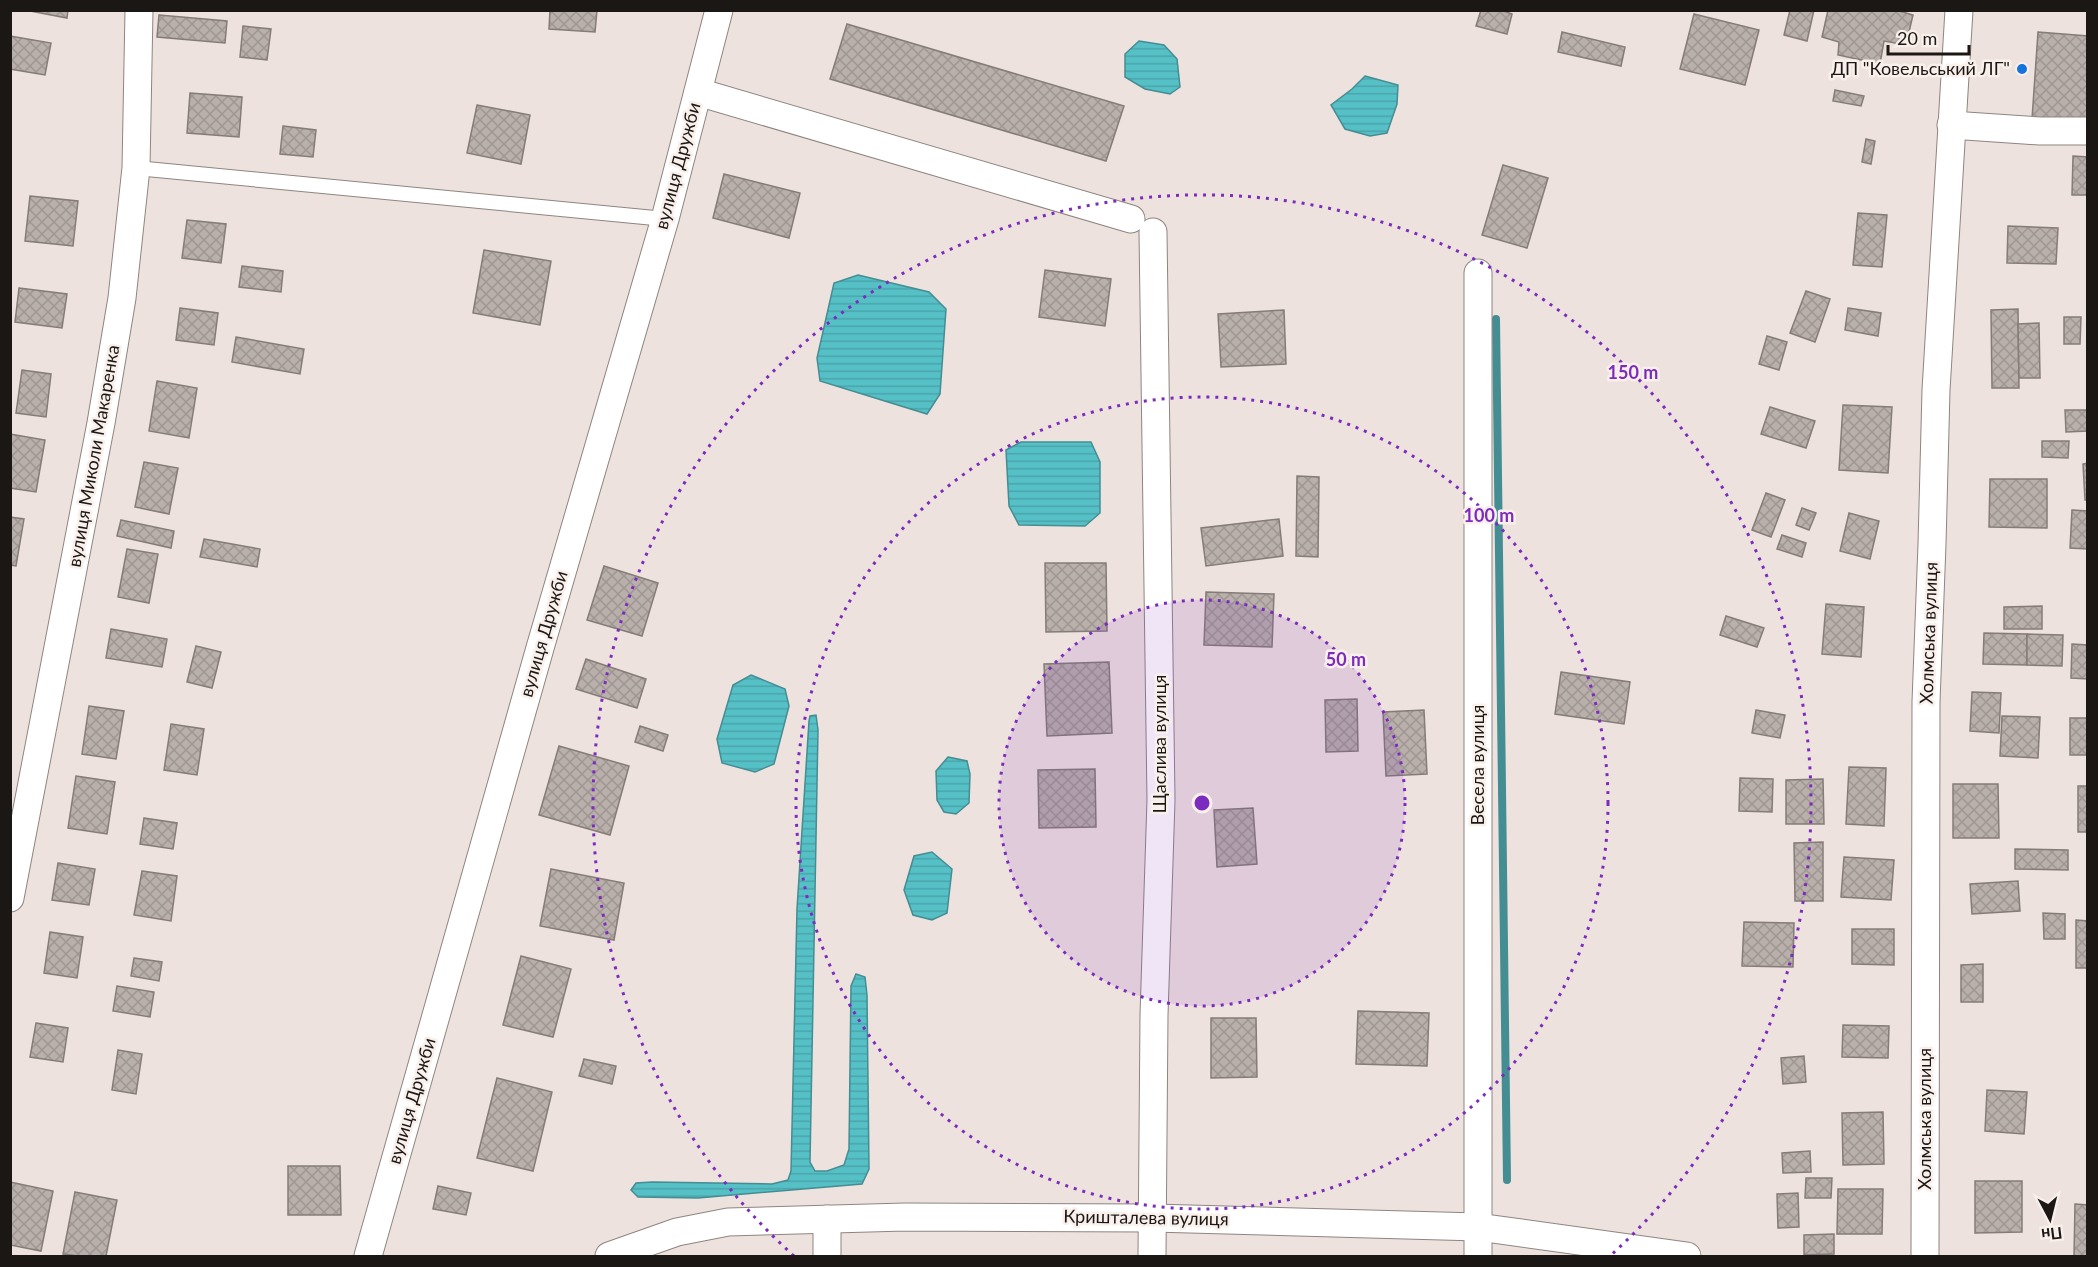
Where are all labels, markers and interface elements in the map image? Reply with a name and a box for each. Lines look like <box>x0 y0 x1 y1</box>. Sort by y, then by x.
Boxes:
scale bar <box>1888 18 1969 56</box>
text: 20 m <box>1897 27 1937 49</box>
place label: ДП "Ковельський ЛГ" <box>1831 57 2010 79</box>
marker: ДП "Ковельський ЛГ" <box>2015 62 2029 76</box>
street label: вулиця Дружби <box>650 100 705 232</box>
street label: вулиця Миколи Макаренка <box>63 343 123 569</box>
text: 150 m <box>1608 361 1658 383</box>
text: 100 m <box>1464 504 1514 526</box>
street label: Холмська вулиця <box>1915 562 1941 704</box>
street label: вулиця Дружби <box>514 568 572 699</box>
text: 50 m <box>1326 648 1366 670</box>
street label: Щаслива вулиця <box>1148 675 1170 813</box>
street label: Весела вулиця <box>1466 705 1488 825</box>
centre of rings <box>1192 793 1212 813</box>
street label: вулиця Дружби <box>382 1035 440 1166</box>
street label: Холмська вулиця <box>1913 1048 1935 1190</box>
north arrow <box>2020 1189 2080 1249</box>
street label: Кришталева вулиця <box>1063 1205 1229 1229</box>
text: Пн <box>2040 1224 2063 1245</box>

